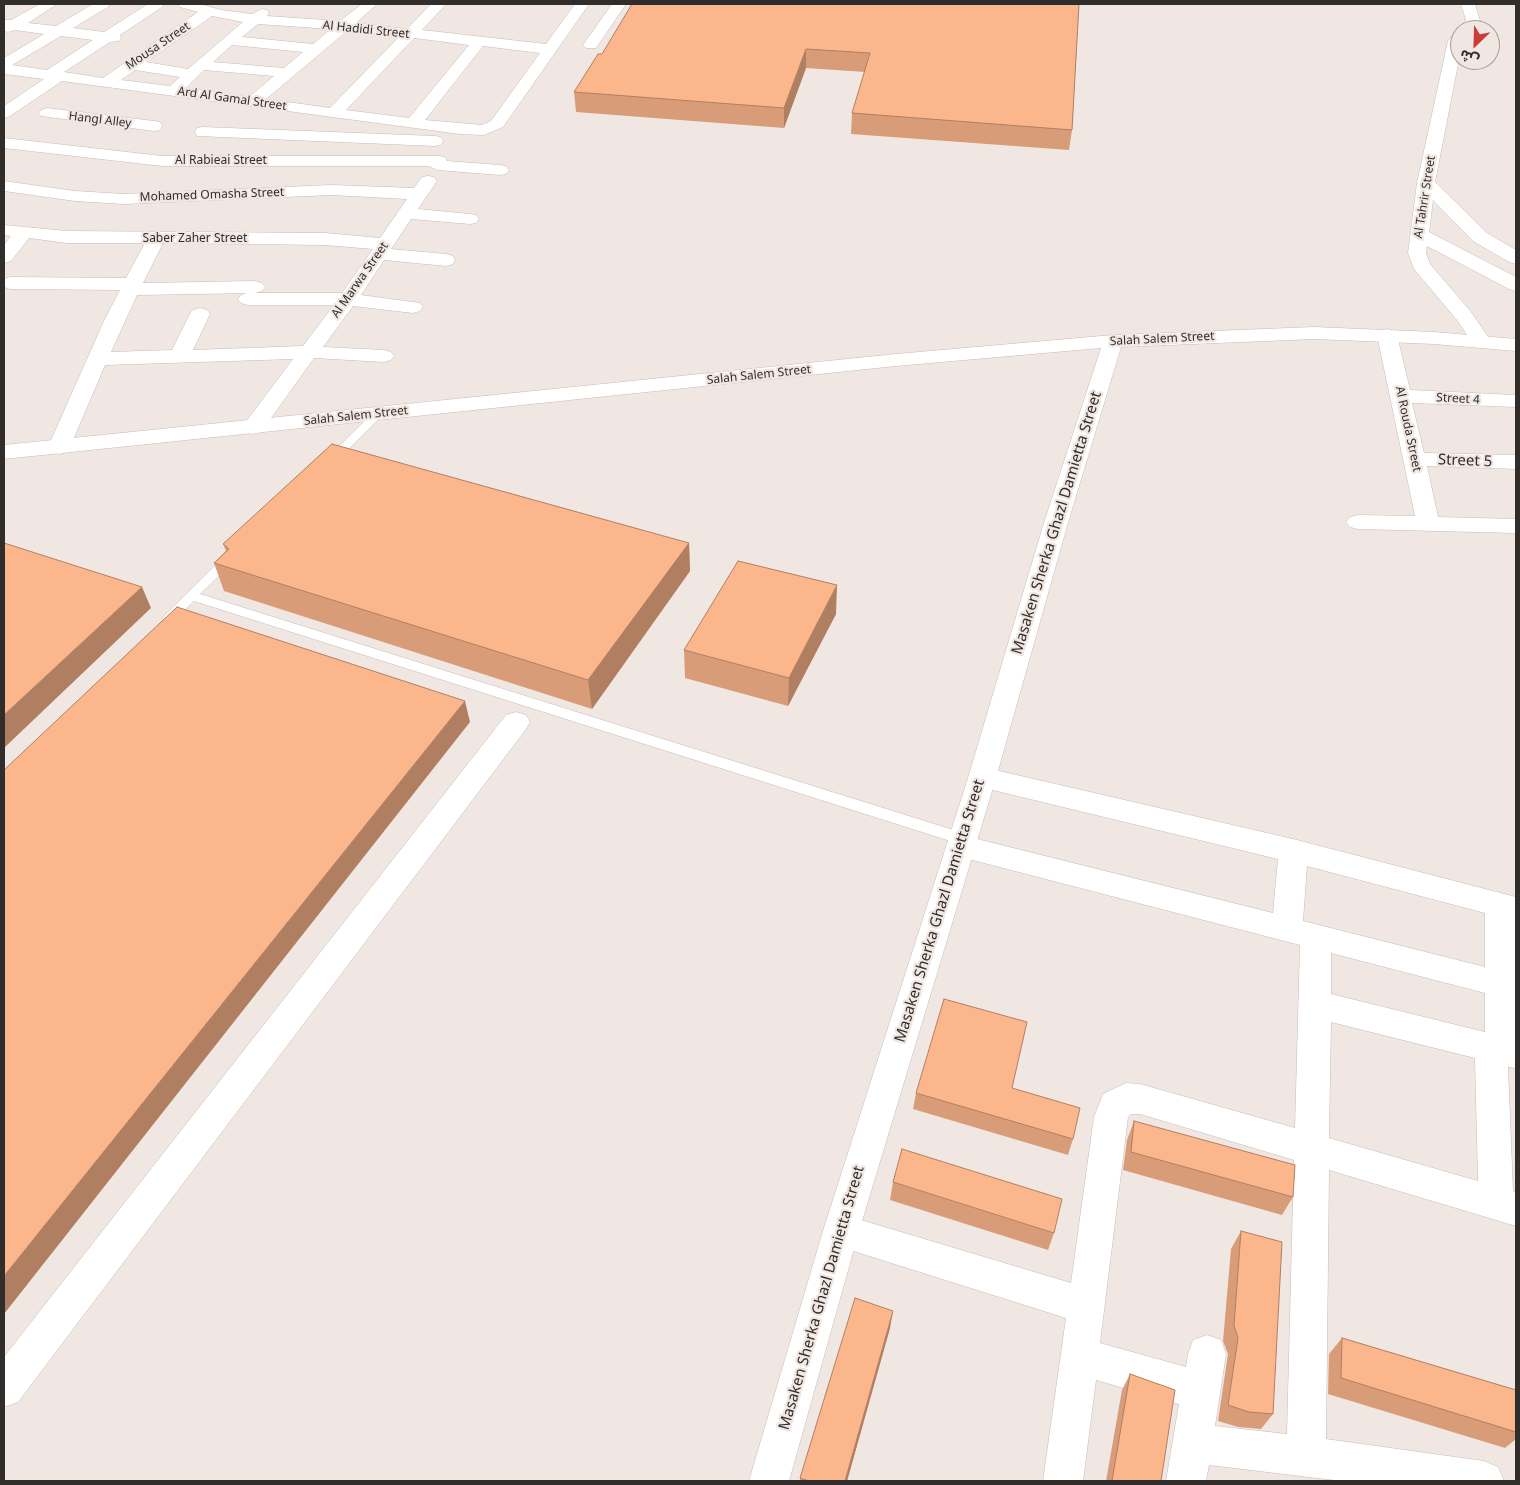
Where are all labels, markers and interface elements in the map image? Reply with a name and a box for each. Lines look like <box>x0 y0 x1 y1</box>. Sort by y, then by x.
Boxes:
street label: Al Hadidi Street <box>322 18 410 42</box>
street label: Mousa Street <box>123 19 193 73</box>
north arrow <box>1450 20 1500 70</box>
text: ش <box>1456 46 1482 71</box>
street label: Ard Al Gamal Street <box>177 84 287 114</box>
street label: Hangl Alley <box>68 109 132 131</box>
street label: Al Rabieai Street <box>175 154 267 168</box>
street label: Al Tahrir Street <box>1411 155 1439 239</box>
street label: Mohamed Omasha Street <box>139 185 285 205</box>
street label: Saber Zaher Street <box>143 232 247 246</box>
street label: Al Marwa Street <box>329 239 391 321</box>
street label: Salah Salem Street <box>1109 329 1215 349</box>
street label: Salah Salem Street <box>706 362 812 388</box>
street label: Al Rouda Street <box>1392 385 1424 473</box>
street label: Masaken Sherka Ghazl Damietta Street <box>1008 389 1106 657</box>
street label: Street 4 <box>1436 391 1480 407</box>
street label: Salah Salem Street <box>303 403 409 429</box>
street label: Street 5 <box>1438 451 1492 471</box>
street label: Masaken Sherka Ghazl Damietta Street <box>891 777 989 1045</box>
street label: Masaken Sherka Ghazl Damietta Street <box>776 1164 868 1432</box>

